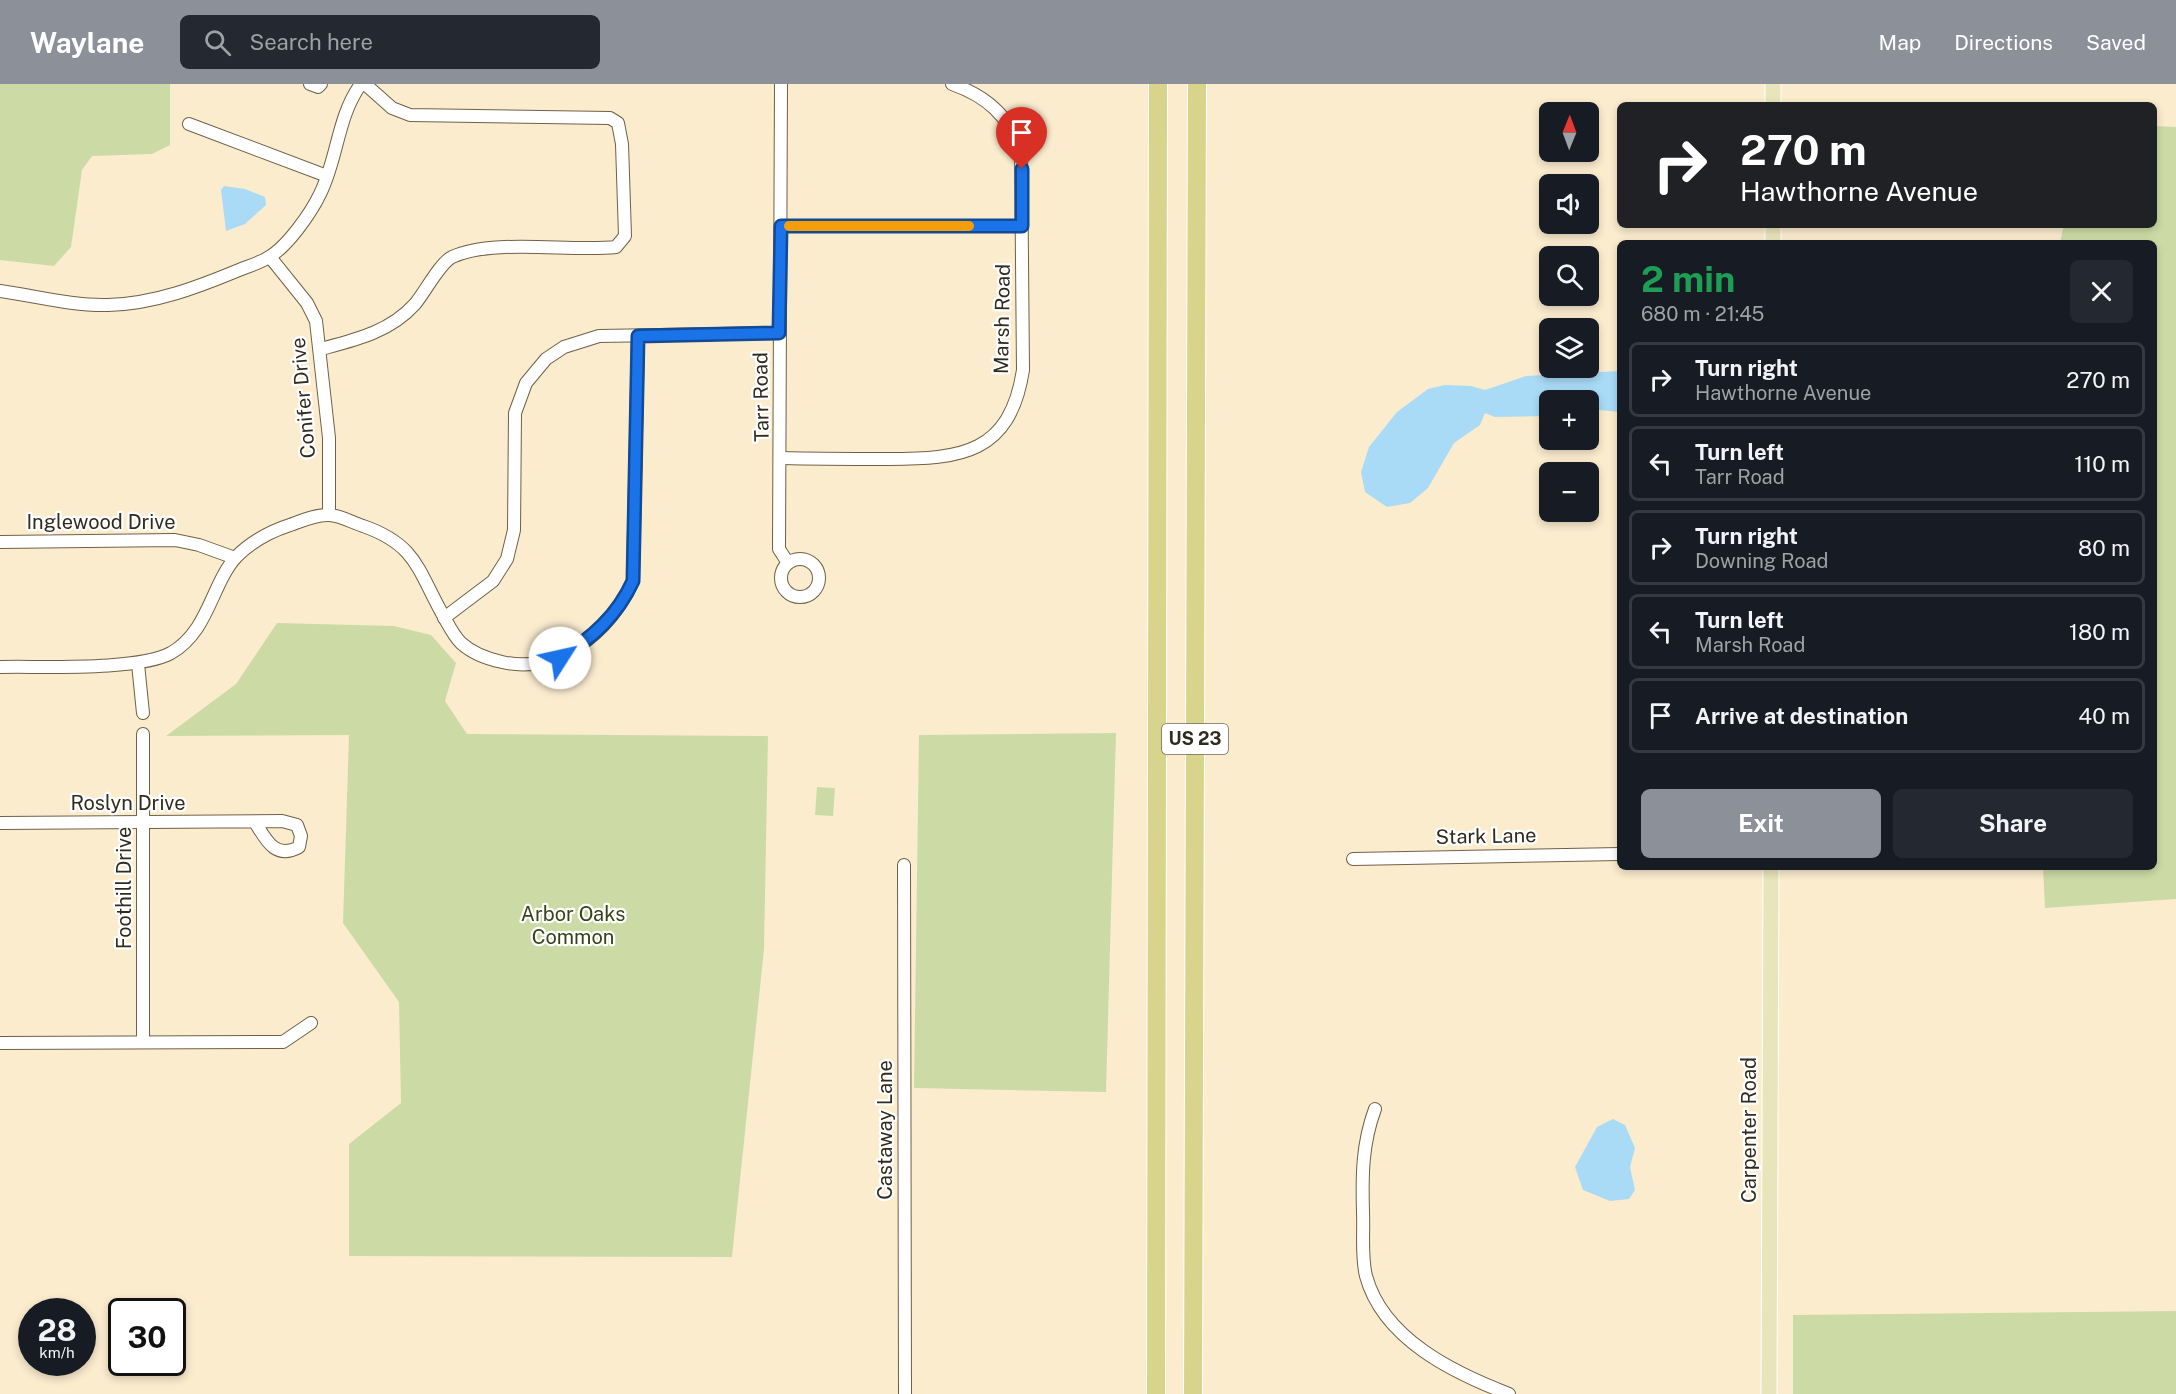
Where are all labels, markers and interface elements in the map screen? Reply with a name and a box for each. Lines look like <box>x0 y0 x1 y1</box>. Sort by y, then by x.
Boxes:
search box <box>180 15 600 69</box>
text: Waylane <box>30 26 144 59</box>
icon: search <box>201 26 234 59</box>
text: Search here <box>249 29 373 55</box>
text: Map <box>1879 30 1921 55</box>
text: Directions <box>1954 30 2053 55</box>
text: Saved <box>2086 30 2146 55</box>
north arrow <box>1539 102 1599 162</box>
map controls <box>1539 102 1599 522</box>
pin <box>996 107 1047 169</box>
icon: arrive <box>1005 116 1038 149</box>
text: 270 m <box>1740 125 1867 174</box>
icon: right <box>1641 126 1719 204</box>
button: sound <box>1539 174 1599 234</box>
text: Hawthorne Avenue <box>1740 175 1978 207</box>
button: search <box>1539 246 1599 306</box>
text: 2 min <box>1641 258 1735 300</box>
button: close <box>2070 260 2133 323</box>
street label: Marsh Road <box>989 264 1015 374</box>
text: 680 m · 21:45 <box>1641 302 1764 326</box>
button: layers <box>1539 318 1599 378</box>
street label: Conifer Drive <box>286 337 320 459</box>
street label: Tarr Road <box>748 352 774 442</box>
text: Turn right <box>1695 355 1798 381</box>
icon: right <box>1644 363 1677 396</box>
text: 270 m <box>2066 367 2130 393</box>
text: Hawthorne Avenue <box>1695 381 1871 405</box>
button: + <box>1539 390 1599 450</box>
text: Turn left <box>1695 439 1784 465</box>
icon: left <box>1644 447 1677 480</box>
text: 110 m <box>2074 451 2130 477</box>
button: − <box>1539 462 1599 522</box>
text: Tarr Road <box>1695 465 1785 489</box>
street label: Inglewood Drive <box>26 510 176 534</box>
text: Turn right <box>1695 523 1798 549</box>
icon: right <box>1644 531 1677 564</box>
text: 80 m <box>2078 535 2130 561</box>
text: Downing Road <box>1695 549 1828 573</box>
text: Turn left <box>1695 607 1784 633</box>
icon: left <box>1644 615 1677 648</box>
text: 180 m <box>2069 619 2130 645</box>
position arrow <box>528 626 592 690</box>
text: Marsh Road <box>1695 633 1805 657</box>
icon: arrive <box>1644 699 1677 732</box>
text: Arrive at destination <box>1695 703 1908 729</box>
text: 40 m <box>2078 703 2130 729</box>
road number: US 23 <box>1162 724 1228 754</box>
button: Exit <box>1641 789 1881 858</box>
button: Share <box>1893 789 2133 858</box>
street label: Roslyn Drive <box>70 791 186 815</box>
street label: Stark Lane <box>1435 823 1537 849</box>
street label: Foothill Drive <box>112 827 136 949</box>
park label: Arbor Oaks Common <box>521 902 625 949</box>
street label: Carpenter Road <box>1737 1057 1761 1203</box>
street label: Castaway Lane <box>873 1060 897 1200</box>
speed limit sign: 30 <box>108 1298 186 1376</box>
text: 28 <box>37 1312 77 1348</box>
text: km/h <box>39 1344 75 1361</box>

